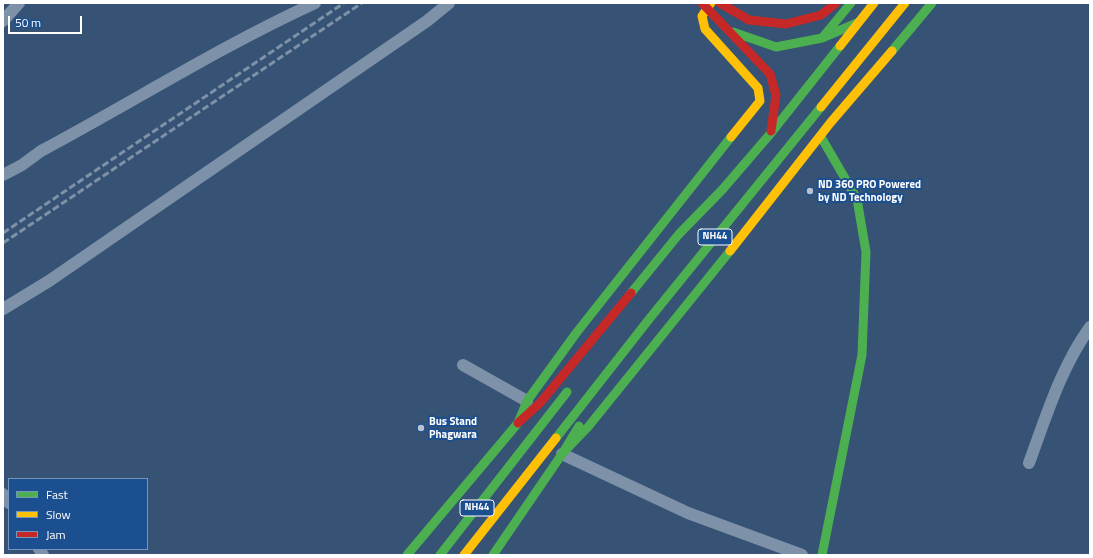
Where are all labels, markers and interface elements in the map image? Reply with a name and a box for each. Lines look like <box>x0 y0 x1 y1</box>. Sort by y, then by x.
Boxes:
scale bar <box>10 8 84 34</box>
text: 50 m <box>15 13 41 32</box>
place label: ND 360 PRO Powered by ND Technology <box>818 178 921 204</box>
marker: ND 360 PRO Powered by ND Technology <box>805 186 815 196</box>
road number: NH44 <box>698 229 732 245</box>
place label: Bus Stand Phagwara <box>429 415 477 441</box>
marker: Bus Stand Phagwara <box>416 423 426 433</box>
legend <box>8 478 148 550</box>
text: Fast <box>46 485 68 504</box>
road number: NH44 <box>460 500 494 516</box>
text: Slow <box>46 505 71 524</box>
text: Jam <box>46 525 66 544</box>

